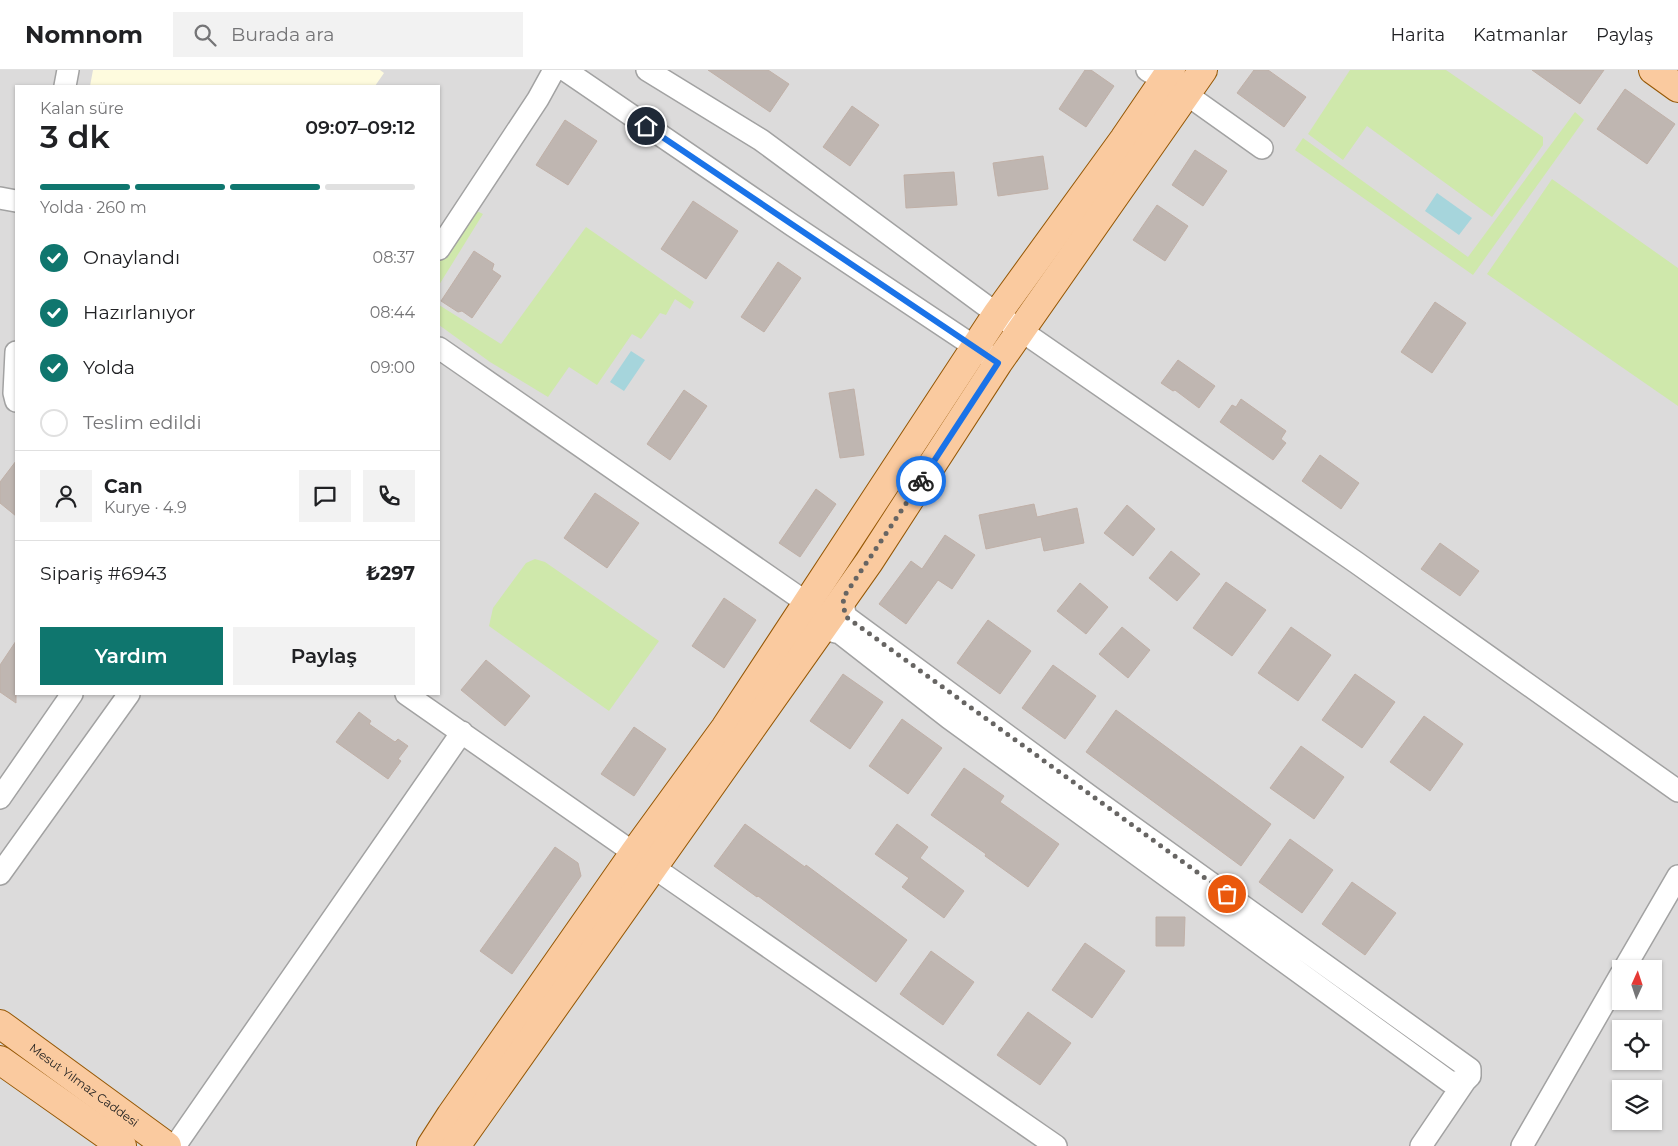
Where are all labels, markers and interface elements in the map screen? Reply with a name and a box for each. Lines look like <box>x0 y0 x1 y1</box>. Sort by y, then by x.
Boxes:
search box <box>173 12 523 57</box>
text: Nomnom <box>25 20 143 49</box>
icon: search <box>191 21 219 49</box>
text: Burada ara <box>231 23 334 46</box>
text: Harita <box>1390 24 1445 46</box>
text: Katmanlar <box>1473 24 1568 46</box>
text: Paylaş <box>1596 24 1653 46</box>
text: Kalan süre <box>40 99 124 118</box>
pin <box>625 105 667 147</box>
icon: home <box>632 112 660 140</box>
text: 09:07–09:12 <box>305 116 415 139</box>
text: 3 dk <box>40 117 110 156</box>
text: Yolda · 260 m <box>40 198 147 217</box>
icon: check <box>40 244 68 272</box>
text: Onaylandı <box>83 246 180 269</box>
text: 08:37 <box>373 248 415 267</box>
icon: check <box>40 299 68 327</box>
text: Hazırlanıyor <box>83 301 196 324</box>
text: 08:44 <box>370 303 415 322</box>
icon: check <box>40 354 68 382</box>
text: Yolda <box>83 356 135 379</box>
text: 09:00 <box>370 358 415 377</box>
text: Teslim edildi <box>83 411 202 434</box>
courier <box>896 456 946 506</box>
icon: bike <box>907 467 935 495</box>
button: person <box>40 470 92 522</box>
button: chat <box>299 470 351 522</box>
button: phone <box>363 470 415 522</box>
text: Can <box>104 475 143 498</box>
text: Kurye · 4.9 <box>104 498 187 517</box>
text: Sipariş #6943 <box>40 562 167 585</box>
text: ₺297 <box>366 562 415 585</box>
button: Yardım <box>40 627 223 685</box>
button: Paylaş <box>233 627 415 685</box>
pin <box>1206 873 1248 915</box>
icon: bag <box>1213 880 1241 908</box>
north arrow <box>1612 960 1662 1010</box>
map controls <box>1612 960 1662 1130</box>
button: locate <box>1612 1020 1662 1070</box>
street label: Mesut Yılmaz Caddesi <box>27 1040 142 1130</box>
button: layers <box>1612 1080 1662 1130</box>

